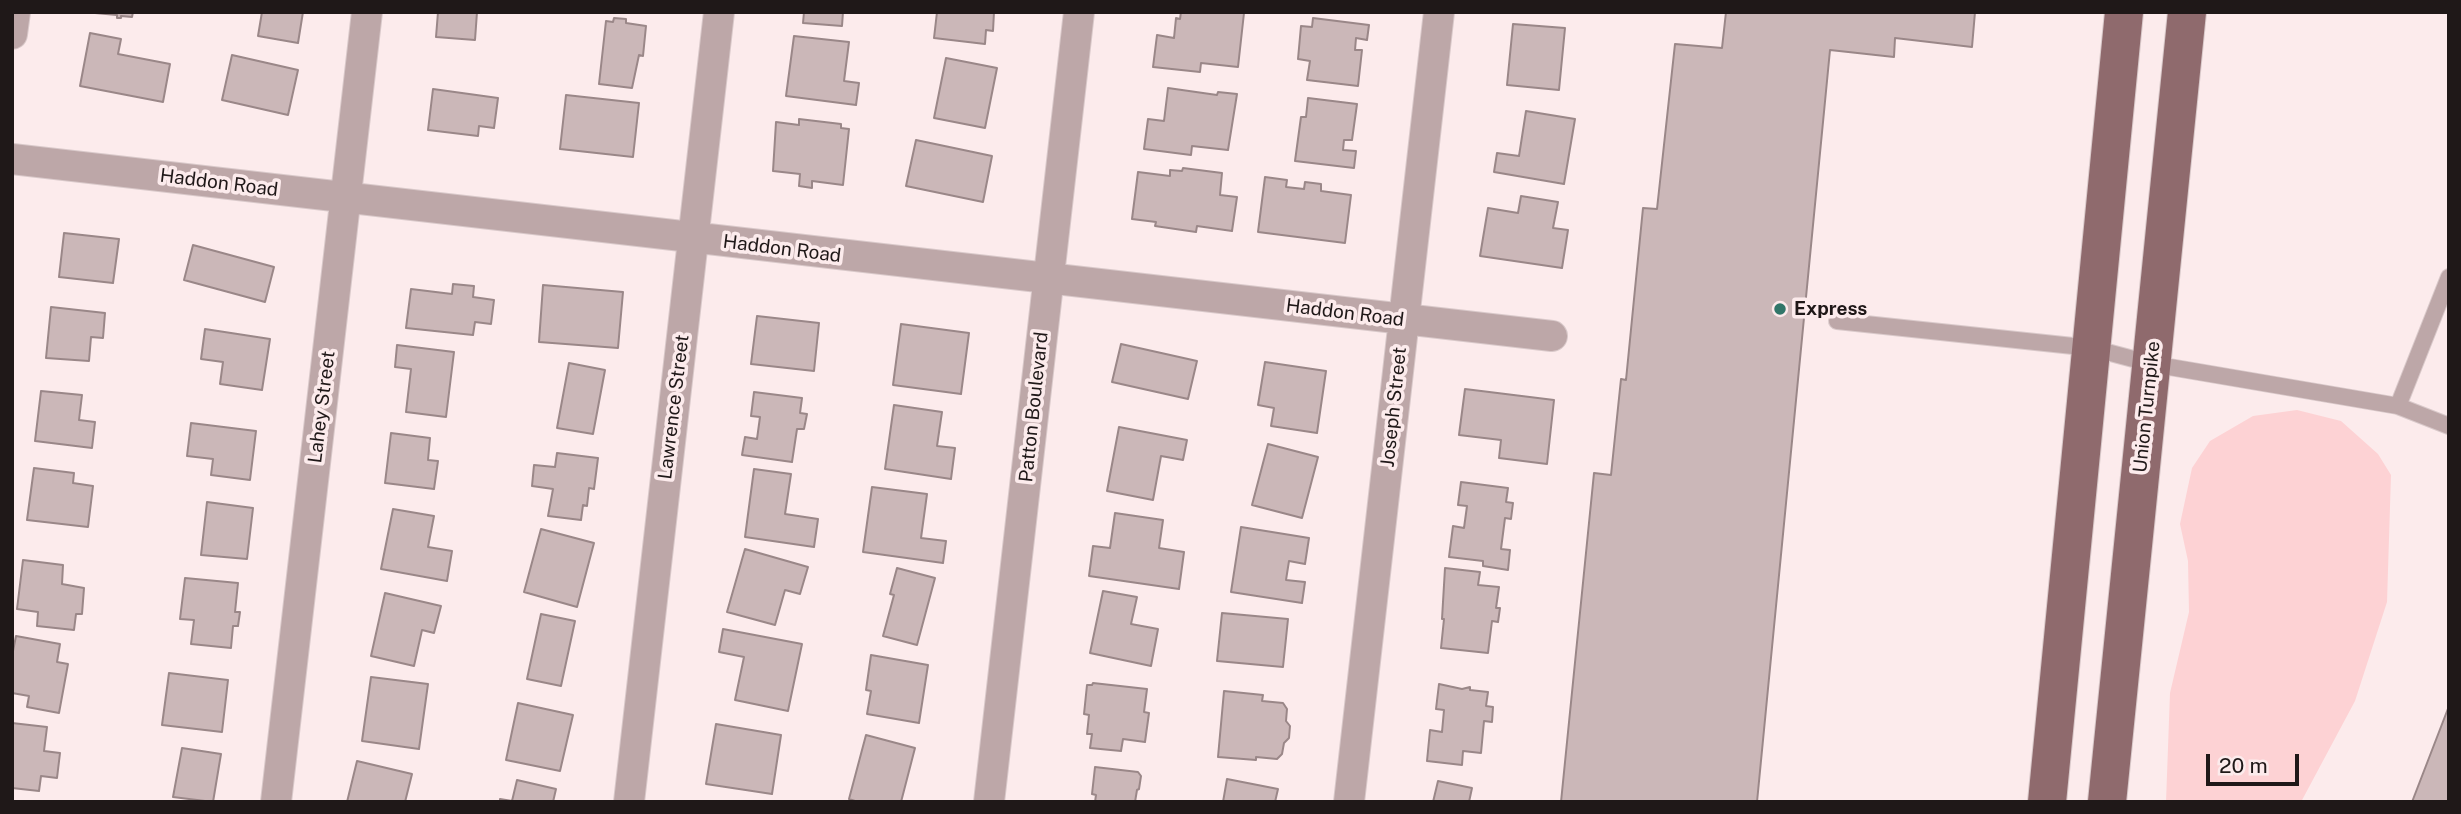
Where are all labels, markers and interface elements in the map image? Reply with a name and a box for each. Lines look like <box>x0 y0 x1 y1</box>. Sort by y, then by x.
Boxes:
street label: Haddon Road <box>159 164 279 202</box>
street label: Haddon Road <box>722 230 842 268</box>
street label: Haddon Road <box>1285 294 1405 332</box>
place label: Express <box>1794 298 1867 320</box>
marker: Express <box>1772 301 1788 317</box>
street label: Patton Boulevard <box>1015 331 1053 483</box>
street label: Lawrence Street <box>654 333 694 481</box>
street label: Union Turnpike <box>2129 340 2165 474</box>
street label: Joseph Street <box>1376 346 1412 468</box>
street label: Lahey Street <box>304 350 340 464</box>
scale bar <box>2209 740 2302 784</box>
text: 20 m <box>2219 753 2268 778</box>

